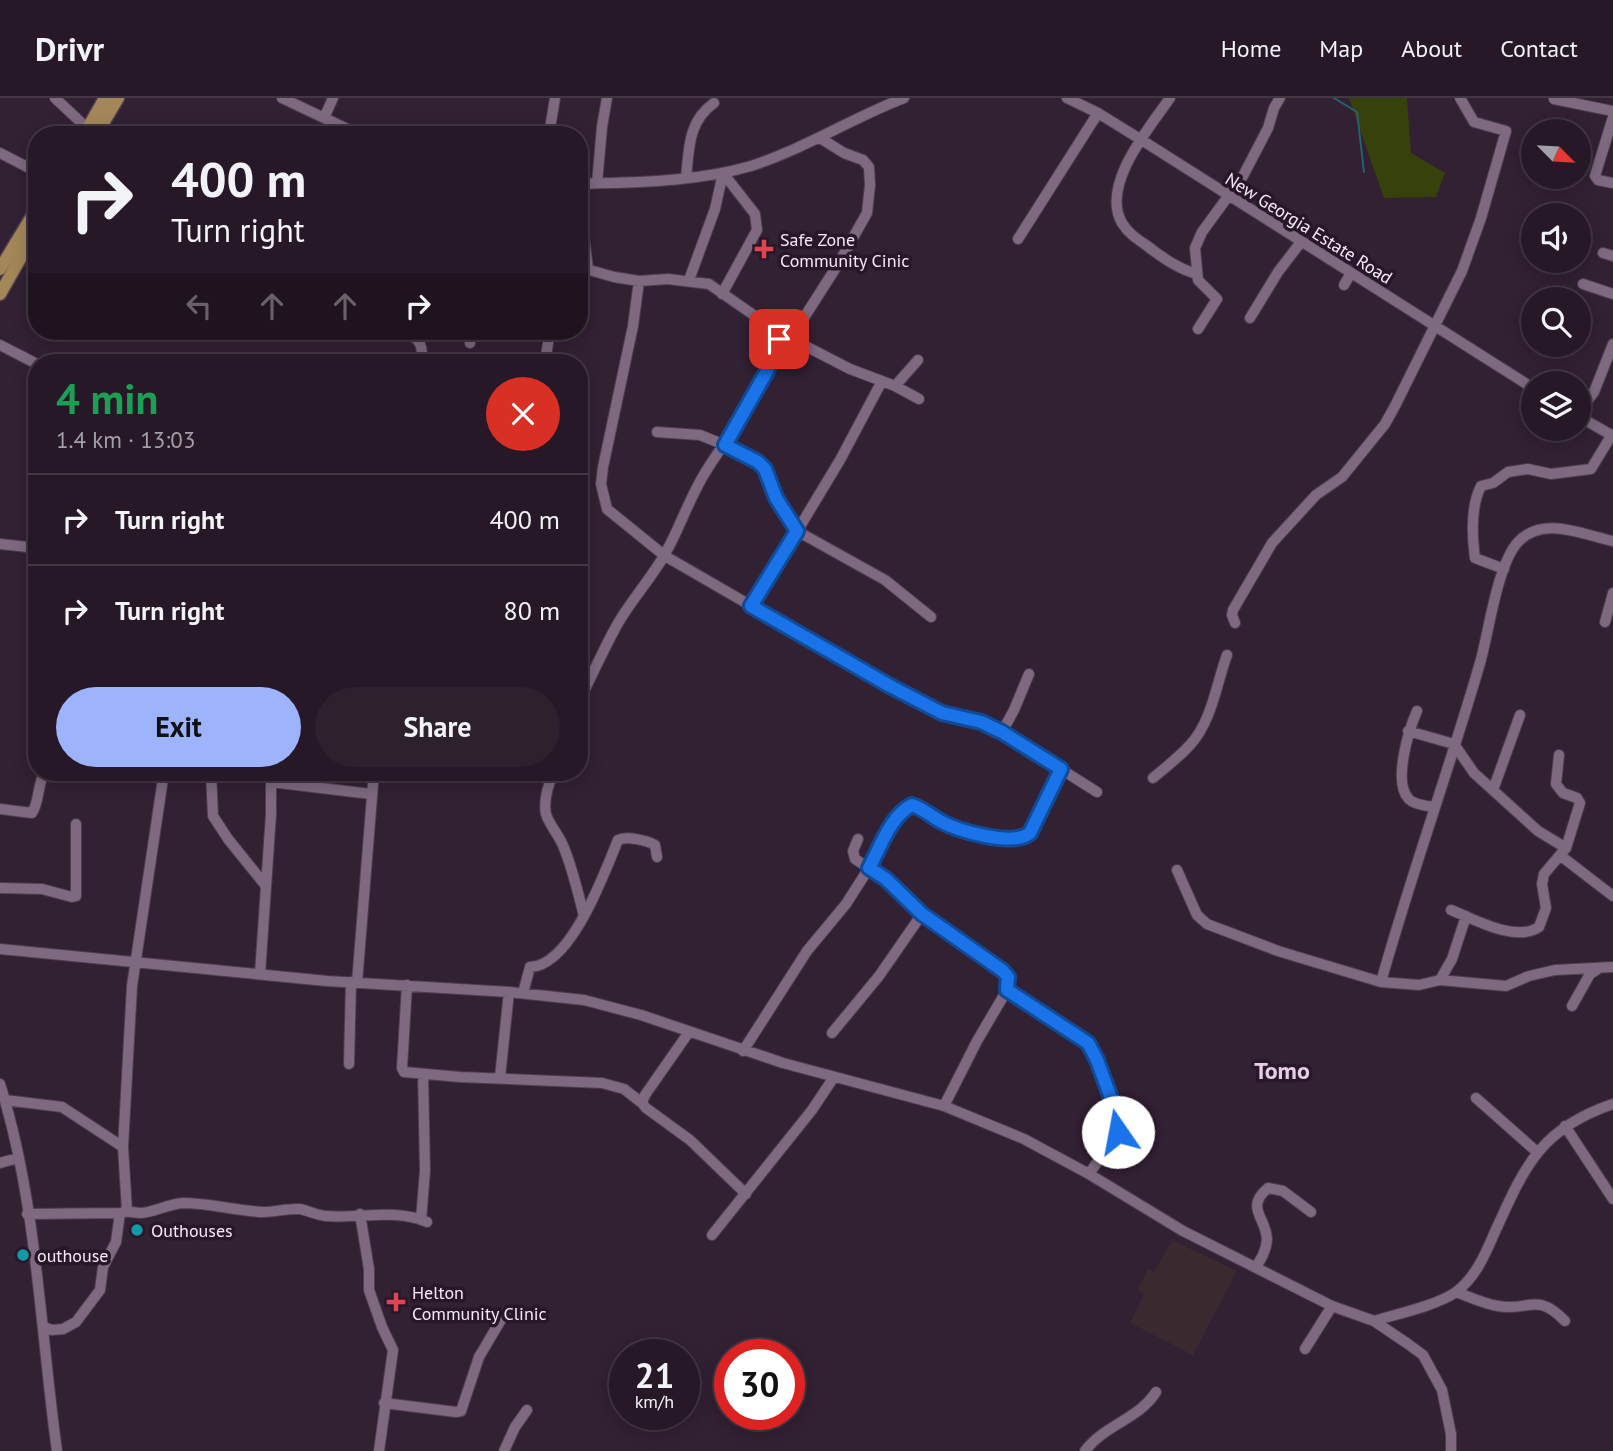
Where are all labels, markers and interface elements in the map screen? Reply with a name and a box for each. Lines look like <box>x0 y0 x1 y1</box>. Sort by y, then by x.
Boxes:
text: Drivr <box>35 27 104 70</box>
text: Home <box>1221 33 1281 64</box>
text: Map <box>1319 33 1363 64</box>
text: About <box>1401 33 1462 64</box>
text: Contact <box>1500 33 1578 64</box>
north arrow <box>1521 119 1591 189</box>
map controls <box>1521 119 1591 441</box>
text: 400 m <box>171 147 306 211</box>
icon: right <box>56 154 147 245</box>
street label: New Georgia Estate Road <box>1221 167 1397 289</box>
button: sound <box>1521 203 1591 273</box>
text: Turn right <box>171 209 305 251</box>
place label: Safe Zone Community Cinic <box>780 228 909 272</box>
marker: Safe Zone Community Cinic <box>754 239 774 259</box>
icon: left <box>180 287 218 325</box>
icon: ahead <box>253 287 291 325</box>
icon: ahead <box>326 287 364 325</box>
icon: right <box>399 287 437 325</box>
button: search <box>1521 287 1591 357</box>
pin <box>749 309 809 369</box>
icon: arrive <box>760 320 798 358</box>
text: 4 min <box>56 371 158 426</box>
button: layers <box>1521 371 1591 441</box>
button: close <box>486 377 560 451</box>
text: 1.4 km · 13:03 <box>56 425 195 454</box>
icon: right <box>56 501 94 539</box>
text: Turn right <box>115 503 224 536</box>
text: 400 m <box>489 503 560 536</box>
icon: right <box>56 592 94 630</box>
text: Turn right <box>115 594 224 627</box>
text: 80 m <box>504 594 560 627</box>
button: Exit <box>56 687 301 767</box>
button: Share <box>315 687 560 767</box>
district label: Tomo <box>1254 1055 1310 1086</box>
position arrow <box>1081 1095 1155 1169</box>
place label: Outhouses <box>151 1219 233 1242</box>
marker: Outhouses <box>129 1222 145 1238</box>
place label: outhouse <box>37 1244 108 1267</box>
marker: outhouse <box>15 1247 31 1263</box>
place label: Helton Community Clinic <box>412 1281 547 1325</box>
marker: Helton Community Clinic <box>386 1292 406 1312</box>
speed limit sign: 30 <box>714 1339 805 1430</box>
text: 21 <box>635 1352 674 1398</box>
text: km/h <box>635 1390 674 1413</box>

